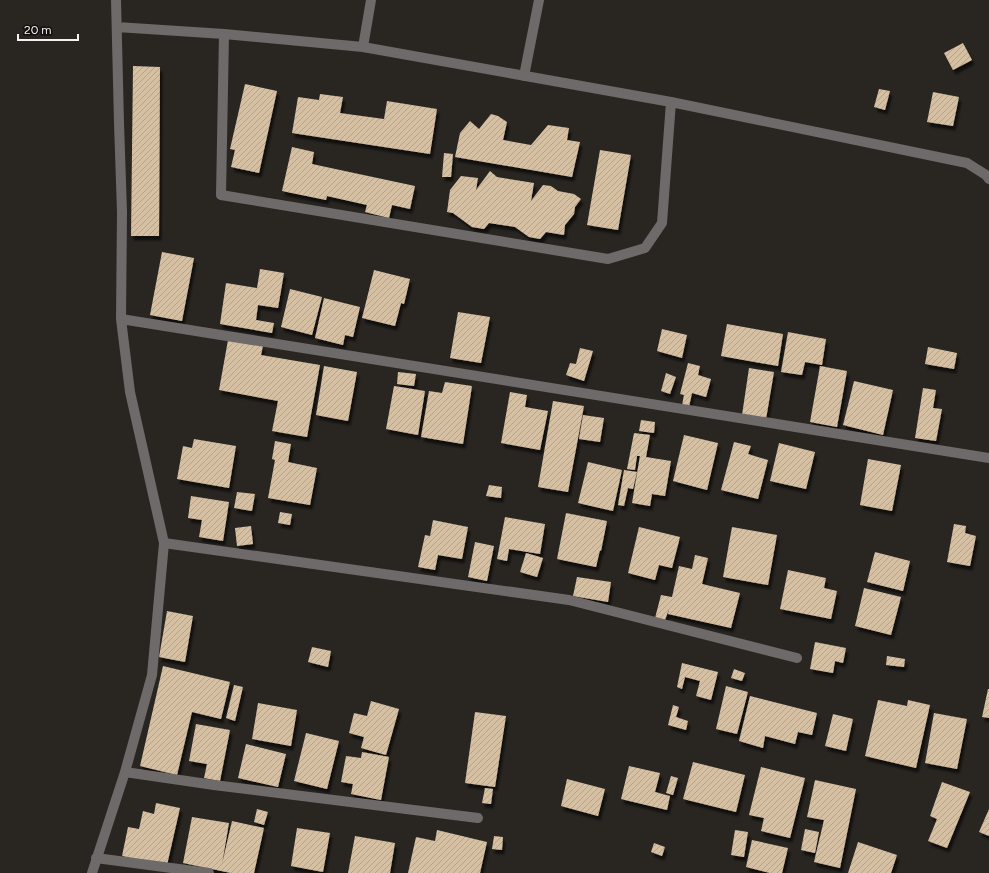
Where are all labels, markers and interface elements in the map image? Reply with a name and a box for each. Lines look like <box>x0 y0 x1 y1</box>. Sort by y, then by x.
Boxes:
scale bar <box>18 16 78 42</box>
text: 20 m <box>24 23 52 37</box>

